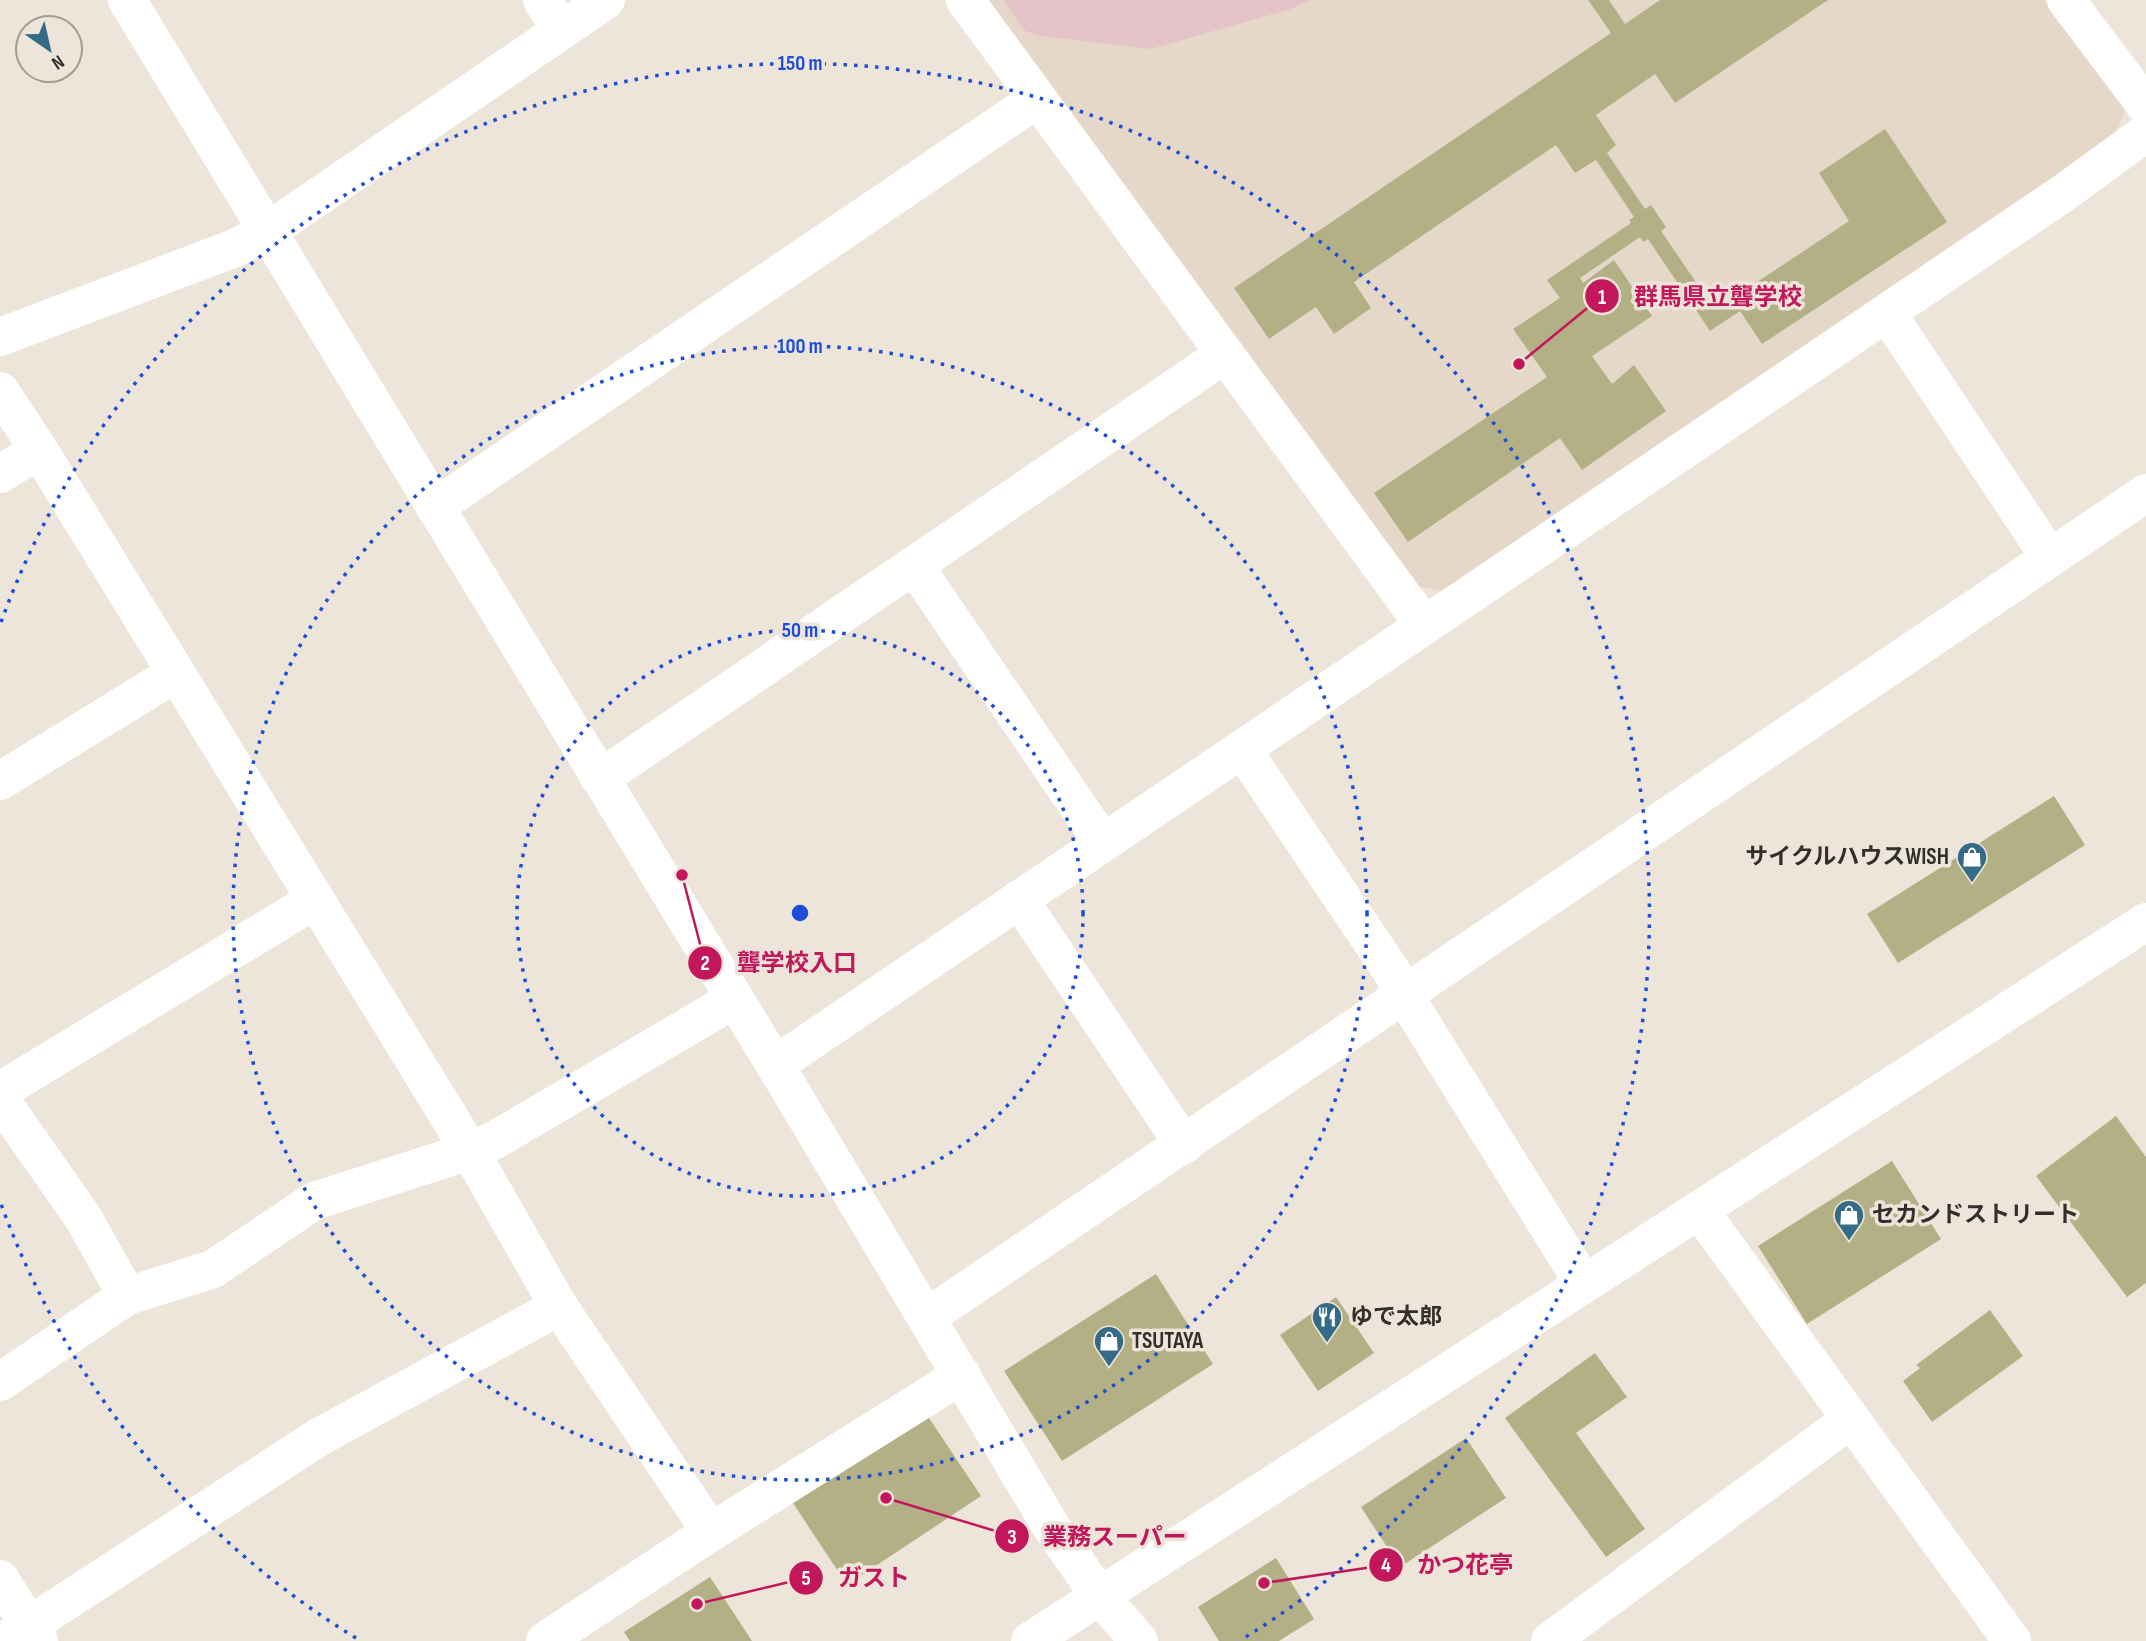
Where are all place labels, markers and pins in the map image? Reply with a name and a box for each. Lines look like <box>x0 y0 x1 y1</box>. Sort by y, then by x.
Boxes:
callout: 群馬県立聾学校 <box>1585 274 1816 319</box>
shop icon: サイクルハウスWISH <box>1955 840 1989 884</box>
place label: サイクルハウスWISH <box>1745 843 1949 871</box>
centre of rings <box>788 901 812 925</box>
callout: 聾学校入口 <box>688 940 871 985</box>
shop icon: セカンドストリート <box>1832 1198 1866 1242</box>
place label: セカンドストリート <box>1872 1201 2079 1229</box>
restaurant icon: ゆで太郎 <box>1310 1300 1344 1344</box>
place label: ゆで太郎 <box>1350 1303 1442 1331</box>
shop icon: TSUTAYA <box>1092 1324 1126 1368</box>
place label: TSUTAYA <box>1132 1327 1204 1355</box>
callout: 業務スーパー <box>994 1514 1201 1559</box>
callout: かつ花亭 <box>1368 1542 1527 1587</box>
callout: ガスト <box>789 1555 924 1600</box>

